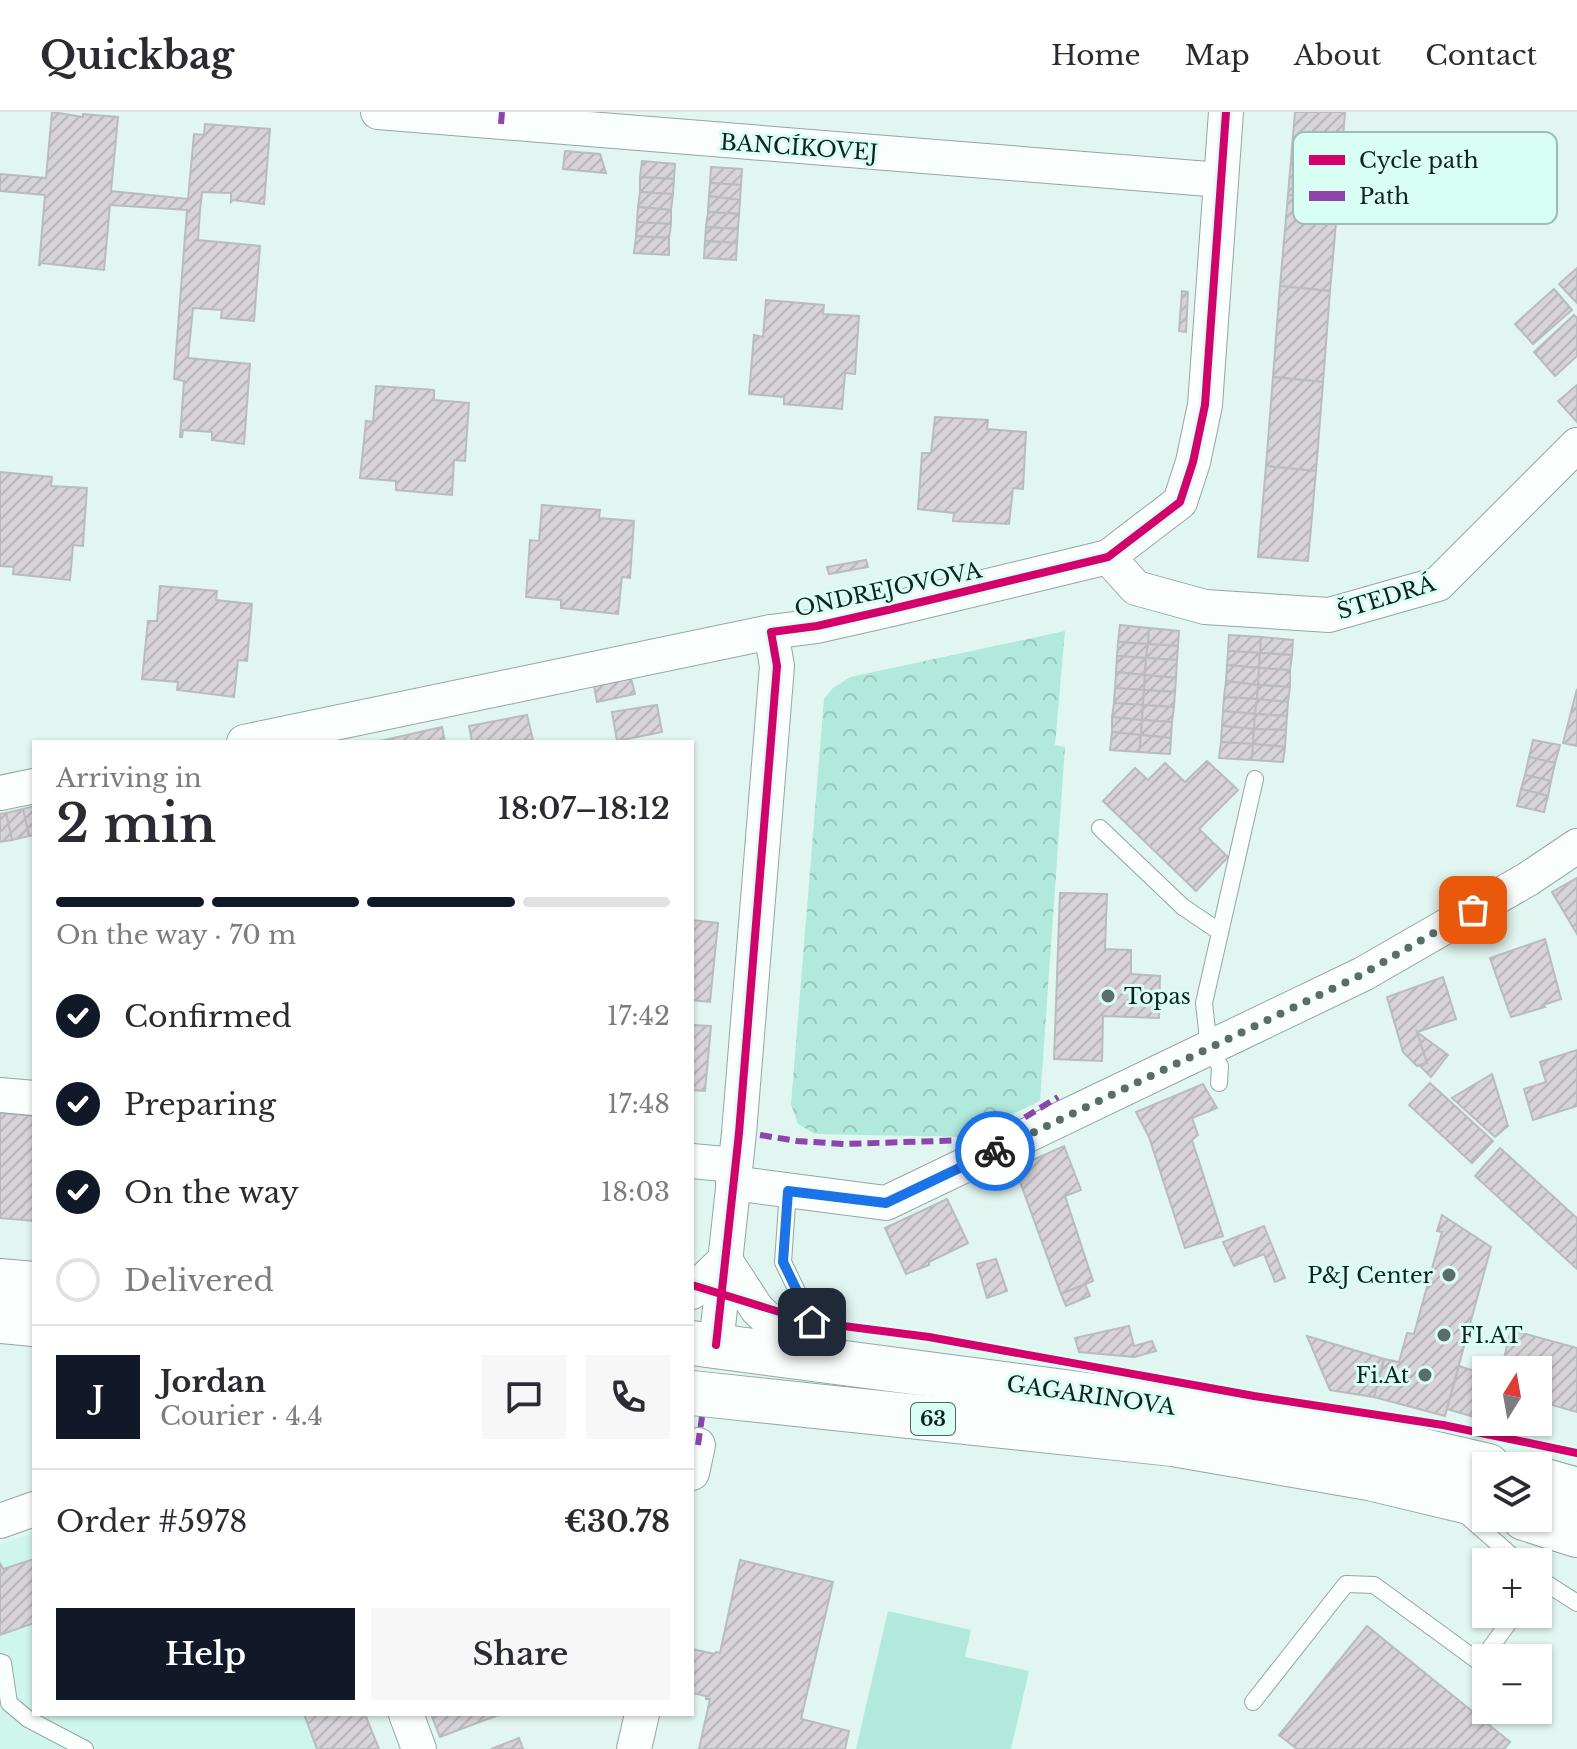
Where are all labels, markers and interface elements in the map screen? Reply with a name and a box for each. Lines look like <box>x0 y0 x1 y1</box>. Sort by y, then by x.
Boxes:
text: Quickbag <box>40 32 234 79</box>
text: Home <box>1051 38 1141 73</box>
text: Map <box>1185 38 1250 73</box>
text: About <box>1294 38 1381 73</box>
text: Contact <box>1425 38 1537 73</box>
street label: BANCÍKOVEJ <box>719 128 879 166</box>
legend <box>1293 132 1557 224</box>
text: Cycle path <box>1359 147 1479 174</box>
text: Path <box>1359 183 1410 210</box>
street label: ONDREJOVOVA <box>792 556 985 623</box>
street label: ŠTEDRÁ <box>1334 569 1439 625</box>
text: Arriving in <box>56 762 202 794</box>
text: 18:07–18:12 <box>498 790 670 827</box>
text: 2 min <box>56 792 216 856</box>
pin <box>1439 876 1507 944</box>
icon: bag <box>1451 888 1495 932</box>
text: On the way · 70 m <box>56 919 296 951</box>
place label: Topas <box>1124 983 1191 1010</box>
marker: Topas <box>1099 987 1117 1005</box>
icon: check <box>56 994 100 1038</box>
text: Confirmed <box>124 998 292 1035</box>
text: 17:42 <box>607 1000 670 1032</box>
icon: check <box>56 1082 100 1126</box>
text: Preparing <box>124 1086 276 1123</box>
text: 17:48 <box>607 1088 670 1120</box>
courier <box>955 1111 1035 1191</box>
icon: bike <box>973 1129 1017 1173</box>
icon: check <box>56 1170 100 1214</box>
text: On the way <box>124 1174 299 1211</box>
text: 18:03 <box>601 1176 670 1208</box>
text: Delivered <box>124 1262 274 1299</box>
place label: P&J Center <box>1307 1262 1434 1289</box>
marker: P&J Center <box>1440 1266 1458 1284</box>
pin <box>778 1288 846 1356</box>
icon: home <box>790 1300 834 1344</box>
place label: FI.AT <box>1460 1322 1523 1349</box>
marker: FI.AT <box>1435 1326 1453 1344</box>
button: chat <box>482 1355 566 1439</box>
button: phone <box>586 1355 670 1439</box>
north arrow <box>1472 1356 1552 1436</box>
map controls <box>1472 1356 1552 1724</box>
place label: Fi.At <box>1356 1362 1410 1389</box>
text: Jordan <box>160 1363 266 1400</box>
marker: Fi.At <box>1416 1366 1434 1384</box>
street label: GAGARINOVA <box>1005 1370 1178 1421</box>
text: J <box>92 1379 104 1416</box>
text: Courier · 4.4 <box>160 1400 323 1432</box>
road number: 63 <box>911 1403 955 1435</box>
button: layers <box>1472 1452 1552 1532</box>
text: Order #5978 <box>56 1503 248 1540</box>
text: €30.78 <box>564 1503 670 1540</box>
button: + <box>1472 1548 1552 1628</box>
button: Help <box>56 1608 355 1700</box>
button: Share <box>371 1608 670 1700</box>
button: − <box>1472 1644 1552 1724</box>

